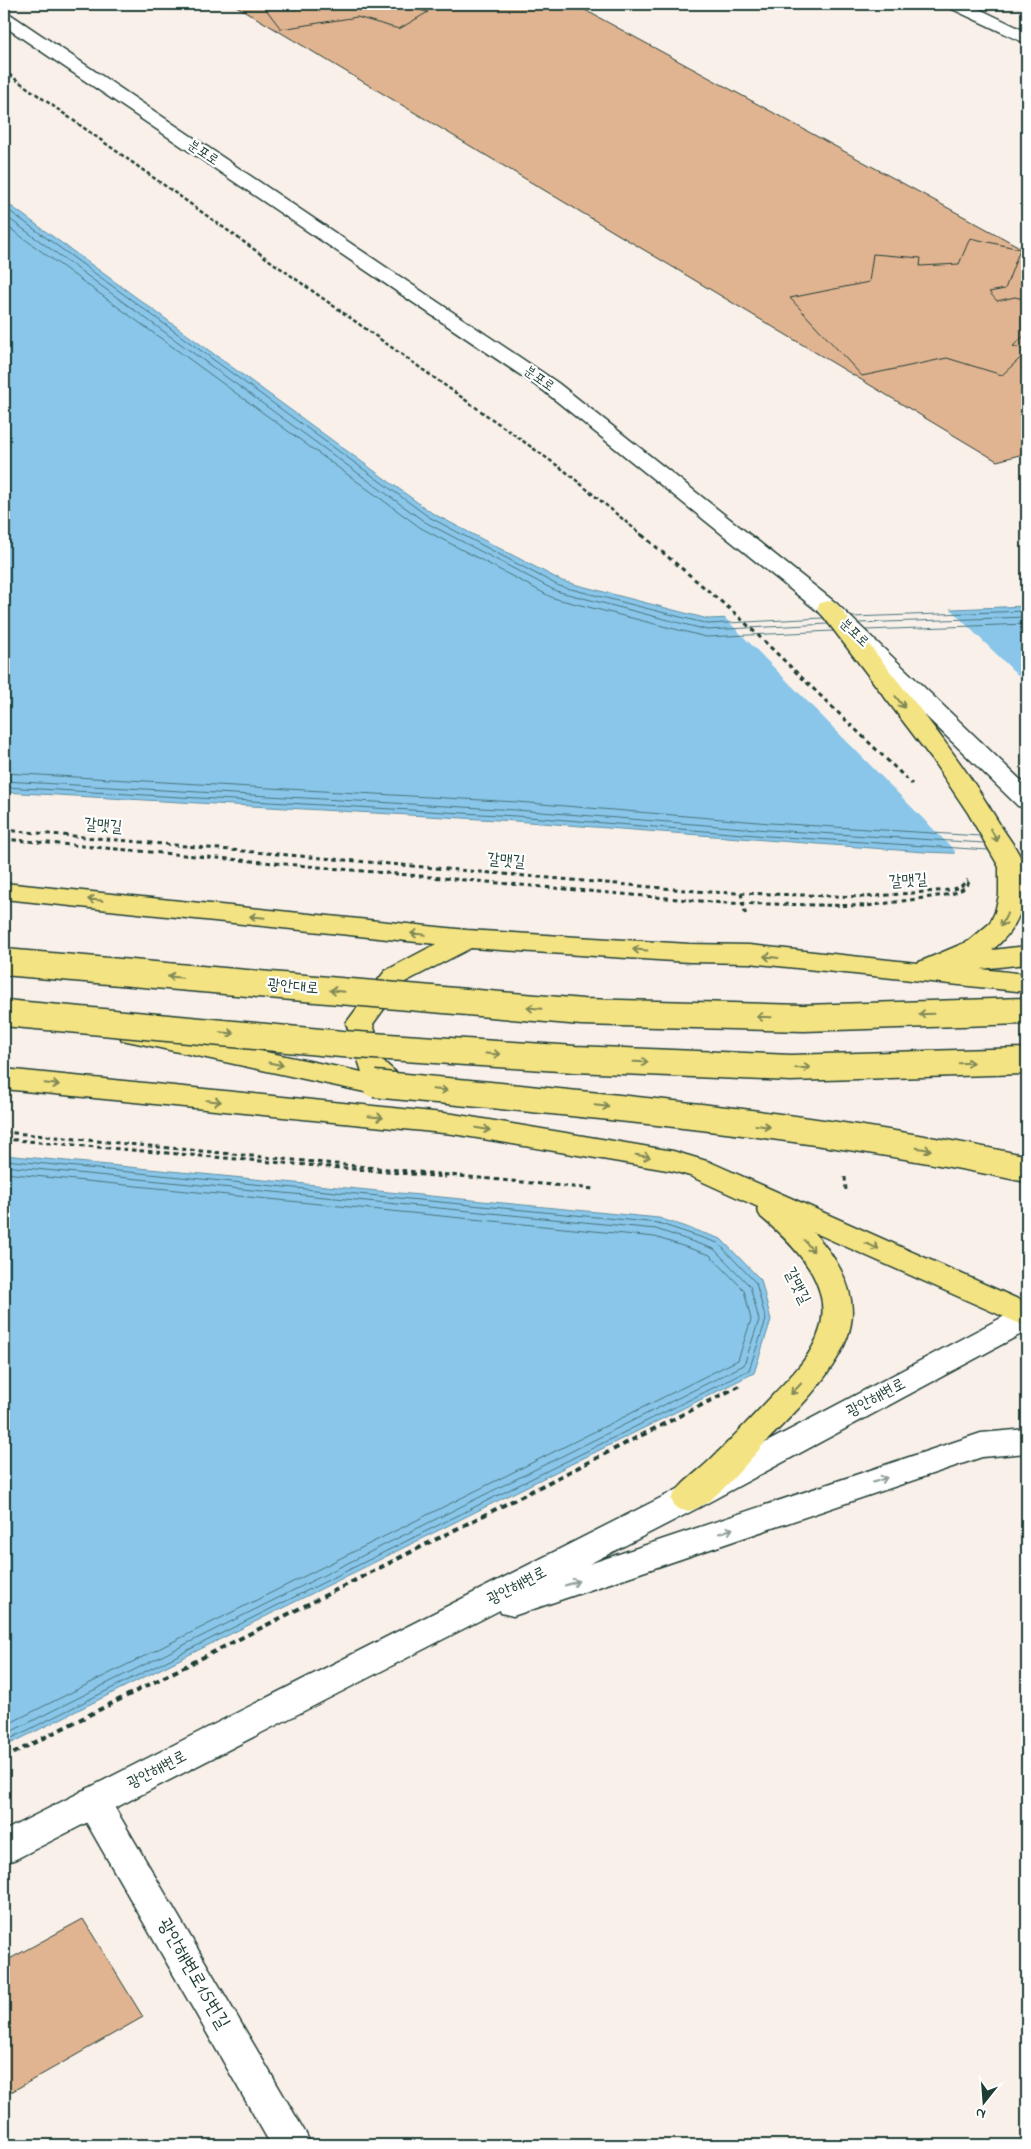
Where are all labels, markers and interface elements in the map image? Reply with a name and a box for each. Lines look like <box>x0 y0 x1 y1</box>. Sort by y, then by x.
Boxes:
street label: 분포로 <box>183 135 223 171</box>
street label: 분포로 <box>519 361 559 397</box>
street label: 분포로 <box>835 614 873 652</box>
one-way arrow <box>895 695 906 708</box>
street label: 갈맷길 <box>83 812 123 840</box>
one-way arrow <box>990 827 999 842</box>
street label: 갈맷길 <box>486 847 526 875</box>
street label: 갈맷길 <box>888 868 928 894</box>
one-way arrow <box>87 895 103 905</box>
one-way arrow <box>249 912 265 922</box>
one-way arrow <box>999 912 1009 927</box>
one-way arrow <box>411 929 427 939</box>
one-way arrow <box>633 945 649 955</box>
one-way arrow <box>763 952 779 962</box>
one-way arrow <box>167 972 183 981</box>
street label: 광안대로 <box>266 973 320 1001</box>
one-way arrow <box>329 986 345 996</box>
one-way arrow <box>526 1003 542 1013</box>
one-way arrow <box>918 1009 934 1019</box>
one-way arrow <box>756 1012 772 1022</box>
one-way arrow <box>218 1029 234 1038</box>
one-way arrow <box>485 1049 501 1058</box>
one-way arrow <box>632 1057 649 1067</box>
one-way arrow <box>958 1058 974 1068</box>
one-way arrow <box>268 1059 284 1069</box>
one-way arrow <box>795 1063 811 1073</box>
one-way arrow <box>44 1079 60 1089</box>
one-way arrow <box>432 1086 448 1095</box>
one-way arrow <box>206 1096 222 1105</box>
one-way arrow <box>593 1101 609 1111</box>
one-way arrow <box>367 1112 383 1122</box>
one-way arrow <box>755 1121 771 1131</box>
one-way arrow <box>475 1124 491 1134</box>
one-way arrow <box>915 1145 931 1155</box>
one-way arrow <box>635 1151 651 1161</box>
one-way arrow <box>803 1239 814 1252</box>
one-way arrow <box>864 1242 879 1252</box>
street label: 갈맷길 <box>778 1263 817 1309</box>
street label: 광안해변로 <box>842 1372 910 1424</box>
one-way arrow <box>790 1383 802 1396</box>
one-way arrow <box>872 1474 888 1484</box>
one-way arrow <box>718 1526 734 1536</box>
street label: 광안해변로 <box>483 1561 551 1611</box>
one-way arrow <box>564 1578 580 1588</box>
street label: 광안해변로 <box>123 1745 191 1795</box>
street label: 광안해변로15번길 <box>150 1914 236 2034</box>
north arrow <box>958 2076 1008 2126</box>
text: N <box>973 2102 988 2124</box>

